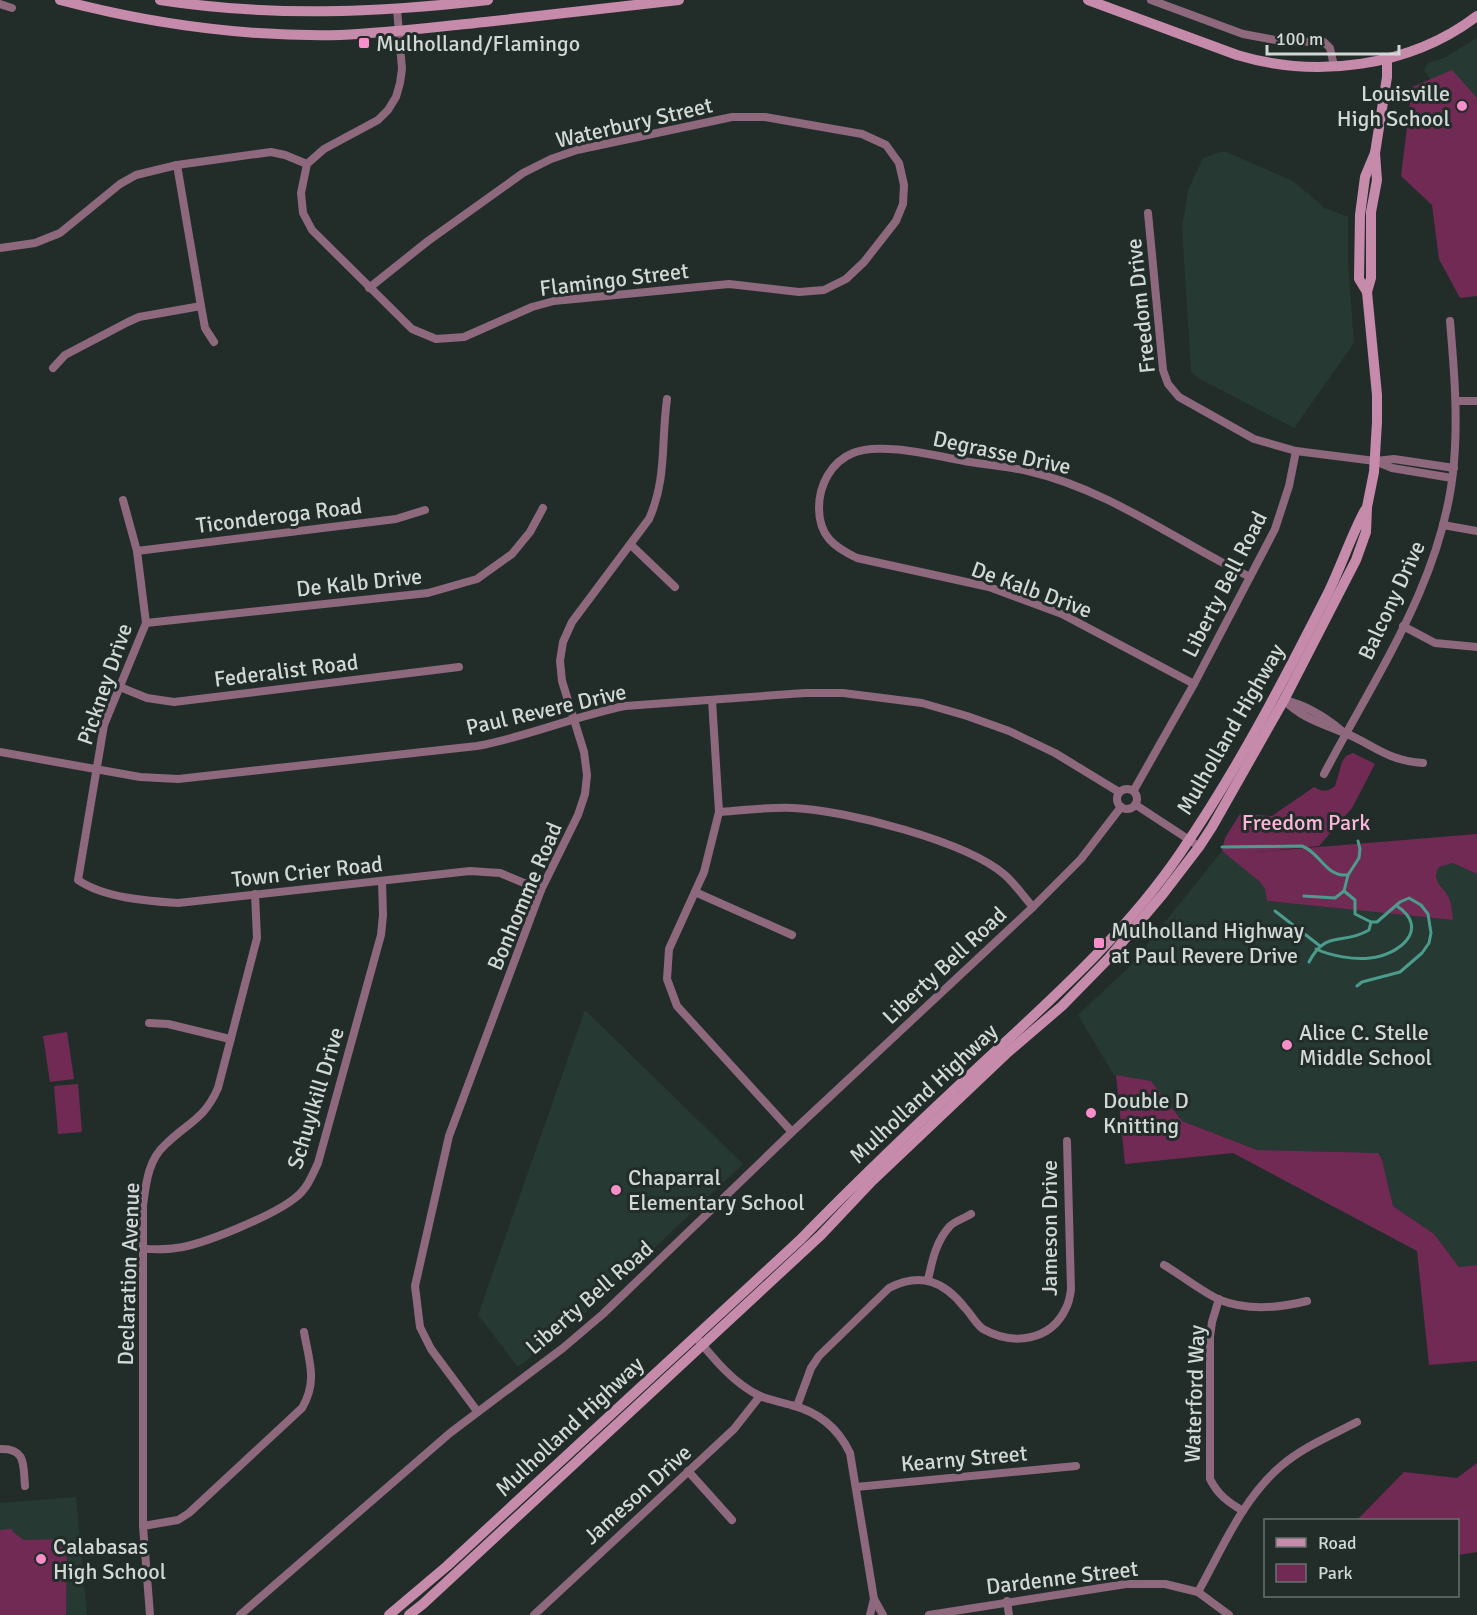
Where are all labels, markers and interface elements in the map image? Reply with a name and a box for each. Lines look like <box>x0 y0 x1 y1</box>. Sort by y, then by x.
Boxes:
scale bar <box>1267 18 1399 56</box>
text: 100 m <box>1276 28 1323 50</box>
place label: Mulholland/Flamingo <box>376 30 580 57</box>
marker: Mulholland/Flamingo <box>357 36 371 50</box>
place label: Louisville High School <box>1337 80 1450 132</box>
street label: Waterbury Street <box>553 91 715 154</box>
marker: Louisville High School <box>1455 99 1469 113</box>
street label: Freedom Drive <box>1120 237 1161 375</box>
street label: Flamingo Street <box>538 257 690 302</box>
street label: Degrasse Drive <box>930 425 1073 480</box>
street label: Ticonderoga Road <box>195 492 364 539</box>
street label: Liberty Bell Road <box>1176 507 1273 662</box>
street label: Balcony Drive <box>1352 536 1431 664</box>
street label: De Kalb Drive <box>968 555 1096 624</box>
street label: De Kalb Drive <box>295 562 423 603</box>
street label: Pickney Drive <box>71 620 138 749</box>
street label: Mulholland Highway <box>1171 638 1291 820</box>
street label: Federalist Road <box>212 648 360 693</box>
street label: Paul Revere Drive <box>463 678 629 741</box>
park label: Freedom Park <box>1242 809 1370 836</box>
street label: Bonhomme Road <box>481 818 568 974</box>
street label: Town Crier Road <box>230 850 384 893</box>
street label: Liberty Bell Road <box>877 901 1012 1030</box>
place label: Mulholland Highway at Paul Revere Drive <box>1111 917 1305 969</box>
marker: Mulholland Highway at Paul Revere Drive <box>1092 936 1106 950</box>
street label: Mulholland Highway <box>844 1017 1004 1169</box>
place label: Alice C. Stelle Middle School <box>1299 1019 1432 1071</box>
street label: Schuylkill Drive <box>281 1024 350 1172</box>
marker: Alice C. Stelle Middle School <box>1280 1038 1294 1052</box>
place label: Double D Knitting <box>1103 1087 1189 1139</box>
marker: Double D Knitting <box>1084 1106 1098 1120</box>
street label: Jameson Drive <box>1036 1160 1063 1296</box>
place label: Chaparral Elementary School <box>628 1164 805 1216</box>
street label: Declaration Avenue <box>112 1182 145 1366</box>
marker: Chaparral Elementary School <box>609 1183 623 1197</box>
street label: Liberty Bell Road <box>520 1235 659 1360</box>
street label: Waterford Way <box>1179 1324 1210 1464</box>
street label: Mulholland Highway <box>490 1350 650 1502</box>
street label: Jameson Drive <box>578 1439 697 1550</box>
street label: Kearny Street <box>900 1439 1029 1477</box>
legend <box>1264 1519 1459 1597</box>
text: Road <box>1318 1532 1357 1554</box>
place label: Calabasas High School <box>53 1533 166 1585</box>
marker: Calabasas High School <box>34 1552 48 1566</box>
street label: Dardenne Street <box>985 1555 1140 1600</box>
text: Park <box>1318 1562 1353 1584</box>

